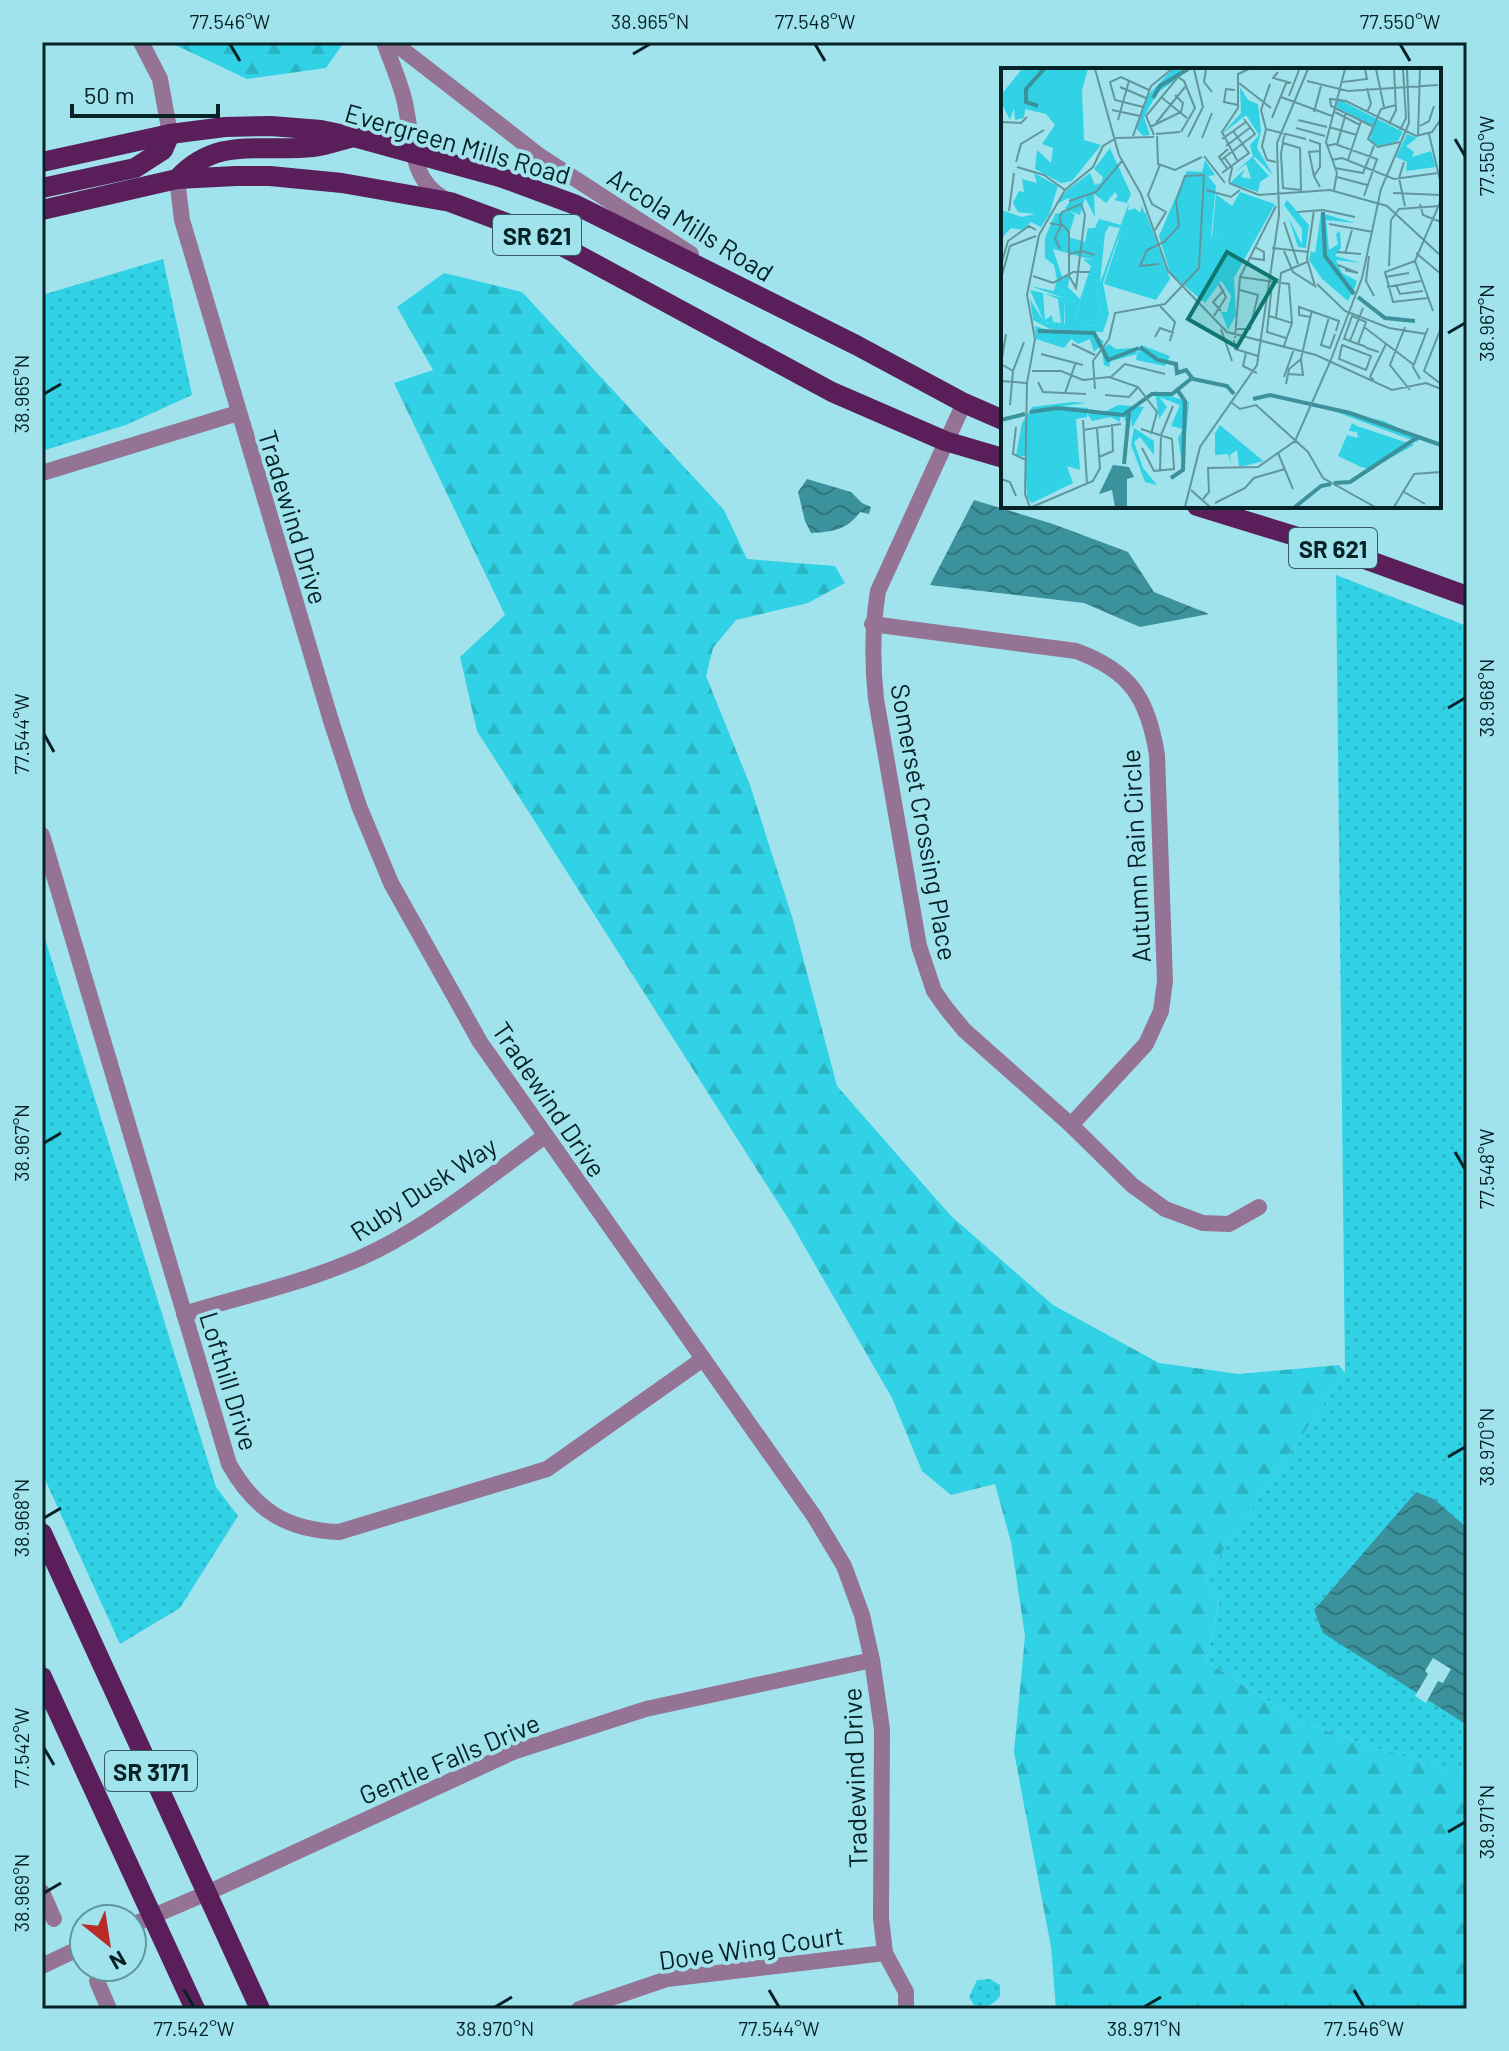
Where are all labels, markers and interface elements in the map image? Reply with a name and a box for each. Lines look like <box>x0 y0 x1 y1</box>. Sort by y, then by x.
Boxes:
text: 77.546°W <box>190 9 271 33</box>
text: 38.965°N <box>611 9 689 33</box>
text: 77.548°W <box>775 9 856 33</box>
text: 77.550°W <box>1360 9 1441 33</box>
scale bar <box>72 68 218 118</box>
inset map <box>1001 68 1441 508</box>
text: 50 m <box>84 80 135 109</box>
street label: Evergreen Mills Road <box>342 96 574 190</box>
text: 77.550°W <box>1474 115 1498 196</box>
street label: Arcola Mills Road <box>602 161 780 287</box>
road number: SR 621 <box>493 215 581 255</box>
text: 38.967°N <box>1474 284 1498 362</box>
text: 38.965°N <box>9 355 33 433</box>
street label: Tradewind Drive <box>253 426 335 608</box>
road number: SR 621 <box>1289 528 1377 568</box>
text: 38.968°N <box>1474 659 1498 737</box>
street label: Somerset Crossing Place <box>885 681 965 963</box>
text: 77.544°W <box>9 693 33 775</box>
street label: Autumn Rain Circle <box>1114 748 1156 964</box>
street label: Tradewind Drive <box>487 1016 613 1182</box>
text: 38.967°N <box>9 1104 33 1182</box>
text: 77.548°W <box>1474 1128 1498 1209</box>
street label: Ruby Dusk Way <box>344 1129 502 1247</box>
street label: Lofthill Drive <box>194 1308 266 1454</box>
text: 38.970°N <box>1474 1408 1498 1486</box>
text: 38.968°N <box>9 1479 33 1557</box>
street label: Tradewind Drive <box>835 1687 873 1869</box>
street label: Gentle Falls Drive <box>354 1706 544 1810</box>
text: 77.542°W <box>9 1707 33 1788</box>
road number: SR 3171 <box>105 1751 197 1791</box>
text: 38.971°N <box>1474 1785 1498 1859</box>
text: 38.969°N <box>9 1854 33 1932</box>
north arrow <box>68 1903 148 1983</box>
street label: Dove Wing Court <box>657 1919 845 1975</box>
text: N <box>106 1946 131 1976</box>
text: 77.542°W <box>154 2016 235 2040</box>
text: 38.970°N <box>456 2016 534 2040</box>
text: 77.544°W <box>738 2016 820 2040</box>
text: 38.971°N <box>1107 2016 1181 2040</box>
text: 77.546°W <box>1324 2016 1405 2040</box>

